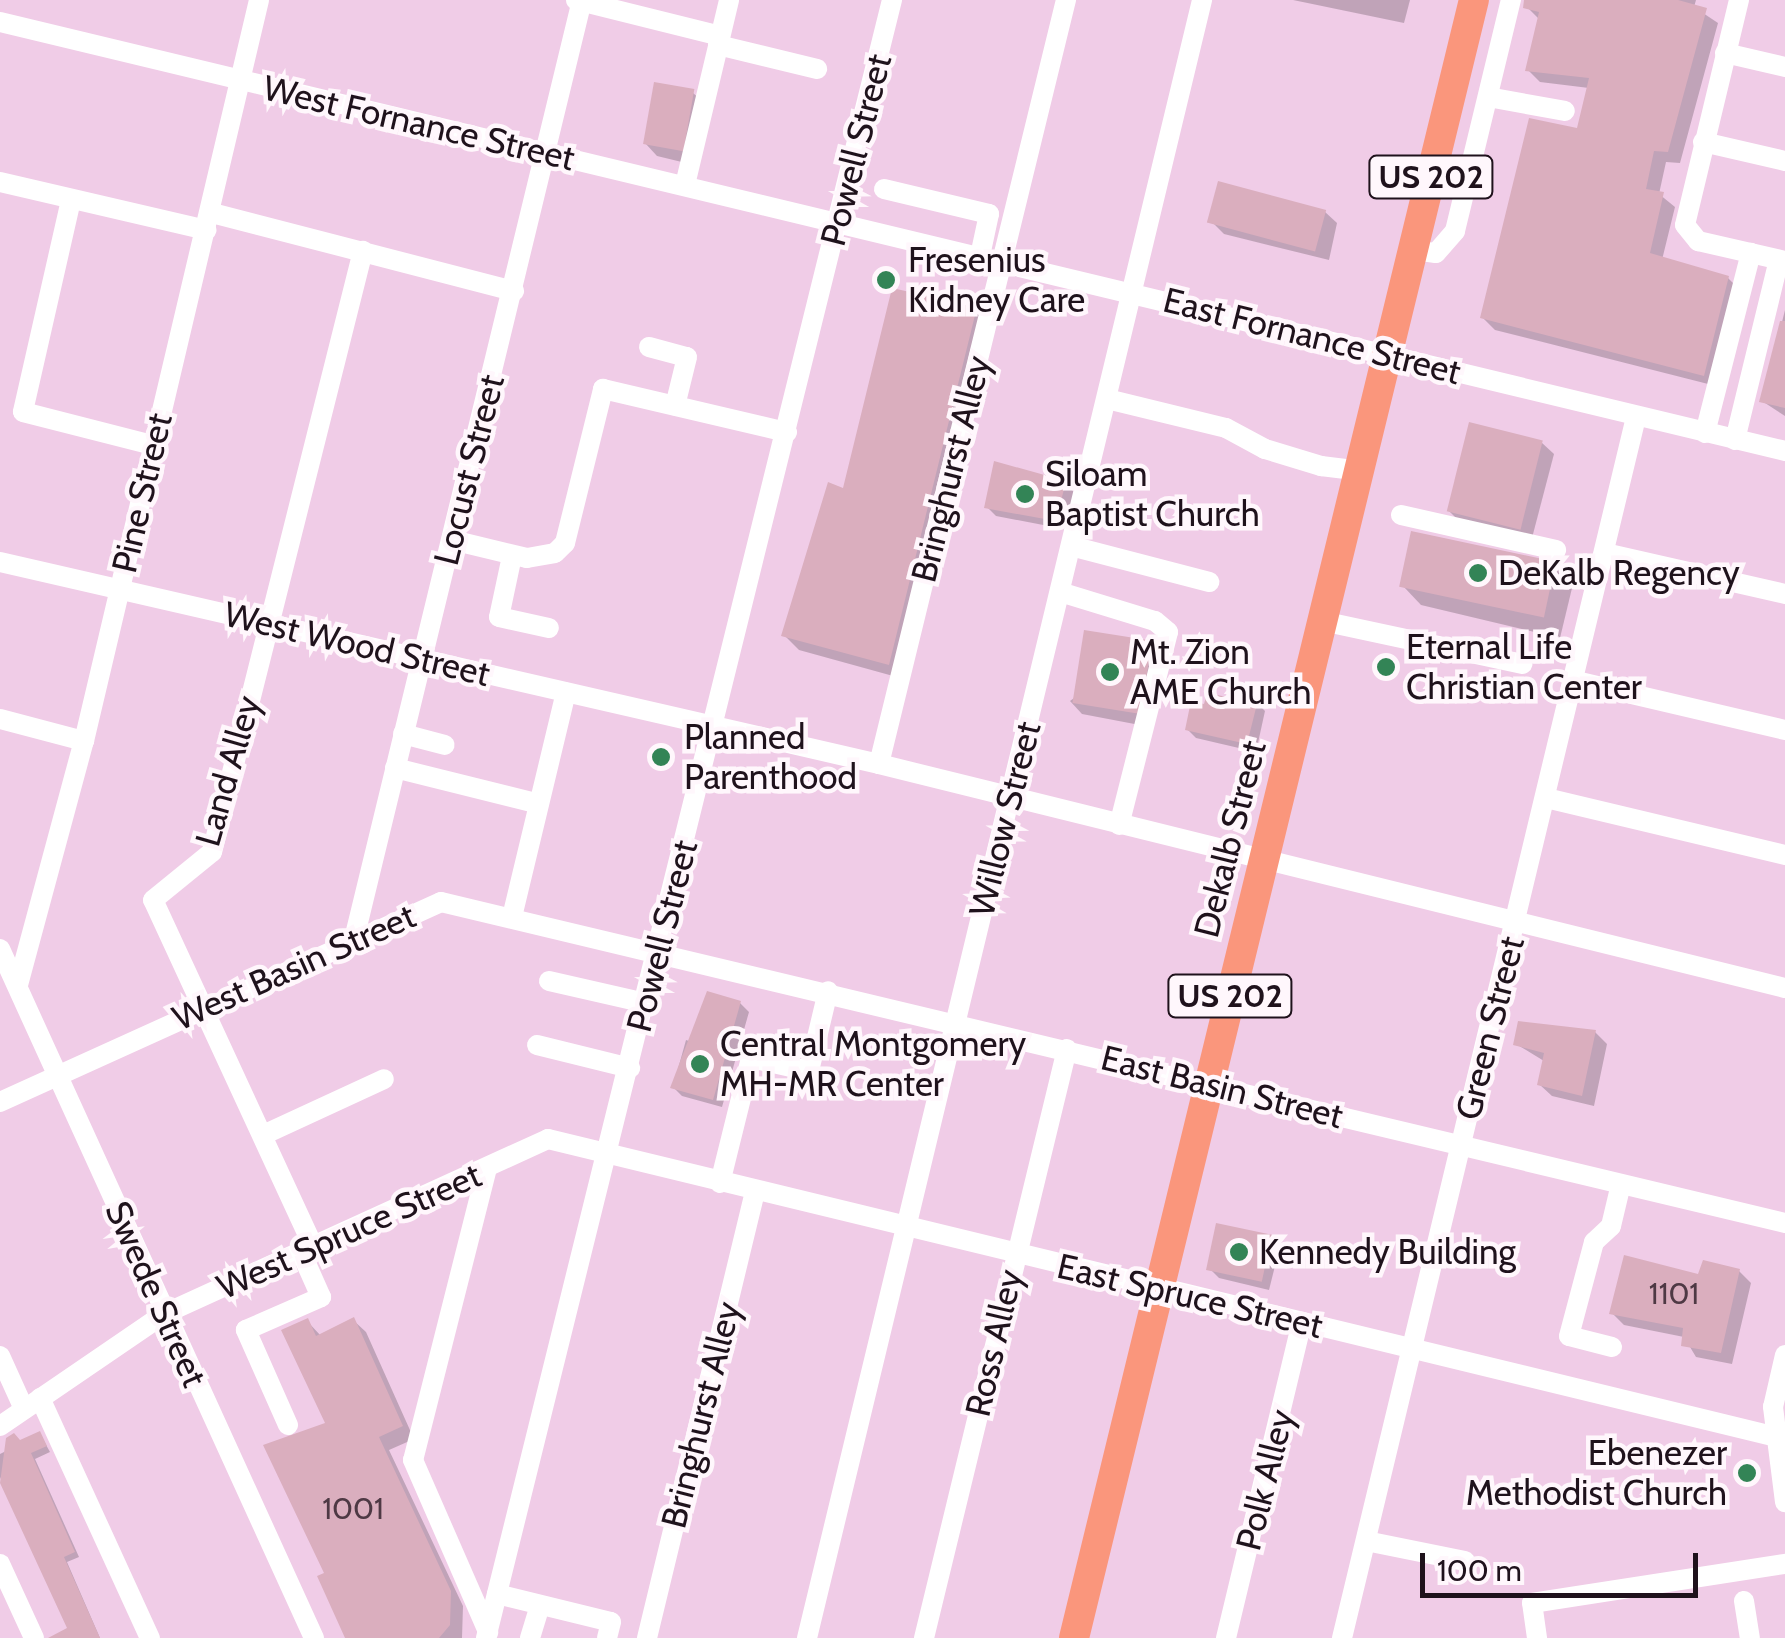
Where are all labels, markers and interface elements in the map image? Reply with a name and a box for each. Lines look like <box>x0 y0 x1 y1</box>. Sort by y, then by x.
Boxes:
street label: Powell Street <box>812 50 900 250</box>
street label: West Fornance Street <box>259 67 579 179</box>
road number: US 202 <box>1366 150 1496 204</box>
place label: Fresenius Kidney Care <box>908 239 1085 321</box>
marker: Fresenius Kidney Care <box>873 267 899 293</box>
street label: East Fornance Street <box>1159 279 1465 393</box>
street label: Bringhurst Alley <box>903 351 999 587</box>
street label: Locust Street <box>425 370 513 570</box>
street label: Pine Street <box>103 409 181 577</box>
place label: Siloam Baptist Church <box>1045 453 1260 535</box>
marker: Siloam Baptist Church <box>1014 483 1036 505</box>
place label: DeKalb Regency <box>1498 552 1740 594</box>
marker: DeKalb Regency <box>1467 562 1489 584</box>
street label: West Wood Street <box>220 593 494 695</box>
place label: Eternal Life Christian Center <box>1406 626 1642 708</box>
place label: Mt. Zion AME Church <box>1130 631 1311 713</box>
marker: Eternal Life Christian Center <box>1375 656 1397 678</box>
marker: Mt. Zion AME Church <box>1099 661 1121 683</box>
street label: Land Alley <box>187 691 269 851</box>
place label: Planned Parenthood <box>684 716 857 798</box>
street label: Willow Street <box>961 717 1049 921</box>
street label: Dekalb Street <box>1185 736 1275 942</box>
marker: Planned Parenthood <box>648 744 674 770</box>
street label: Powell Street <box>618 836 706 1036</box>
street label: West Basin Street <box>166 895 422 1039</box>
street label: Green Street <box>1447 932 1533 1124</box>
road number: US 202 <box>1165 969 1295 1023</box>
place label: Central Montgomery MH-MR Center <box>720 1023 1026 1105</box>
street label: East Basin Street <box>1097 1037 1347 1137</box>
marker: Central Montgomery MH-MR Center <box>689 1053 711 1075</box>
street label: West Spruce Street <box>211 1154 487 1308</box>
street label: Swede Street <box>96 1195 216 1393</box>
place label: Kennedy Building <box>1259 1231 1516 1273</box>
marker: Kennedy Building <box>1228 1241 1250 1263</box>
street label: East Spruce Street <box>1053 1245 1327 1347</box>
street label: Ross Alley <box>957 1265 1031 1421</box>
house number: 1101 <box>1649 1276 1699 1312</box>
street label: Bringhurst Alley <box>653 1297 749 1533</box>
street label: Polk Alley <box>1227 1405 1303 1555</box>
place label: Ebenezer Methodist Church <box>1466 1432 1727 1514</box>
marker: Ebenezer Methodist Church <box>1736 1462 1758 1484</box>
house number: 1001 <box>322 1491 384 1527</box>
scale bar <box>1425 1533 1702 1595</box>
text: 100 m <box>1437 1552 1522 1589</box>

